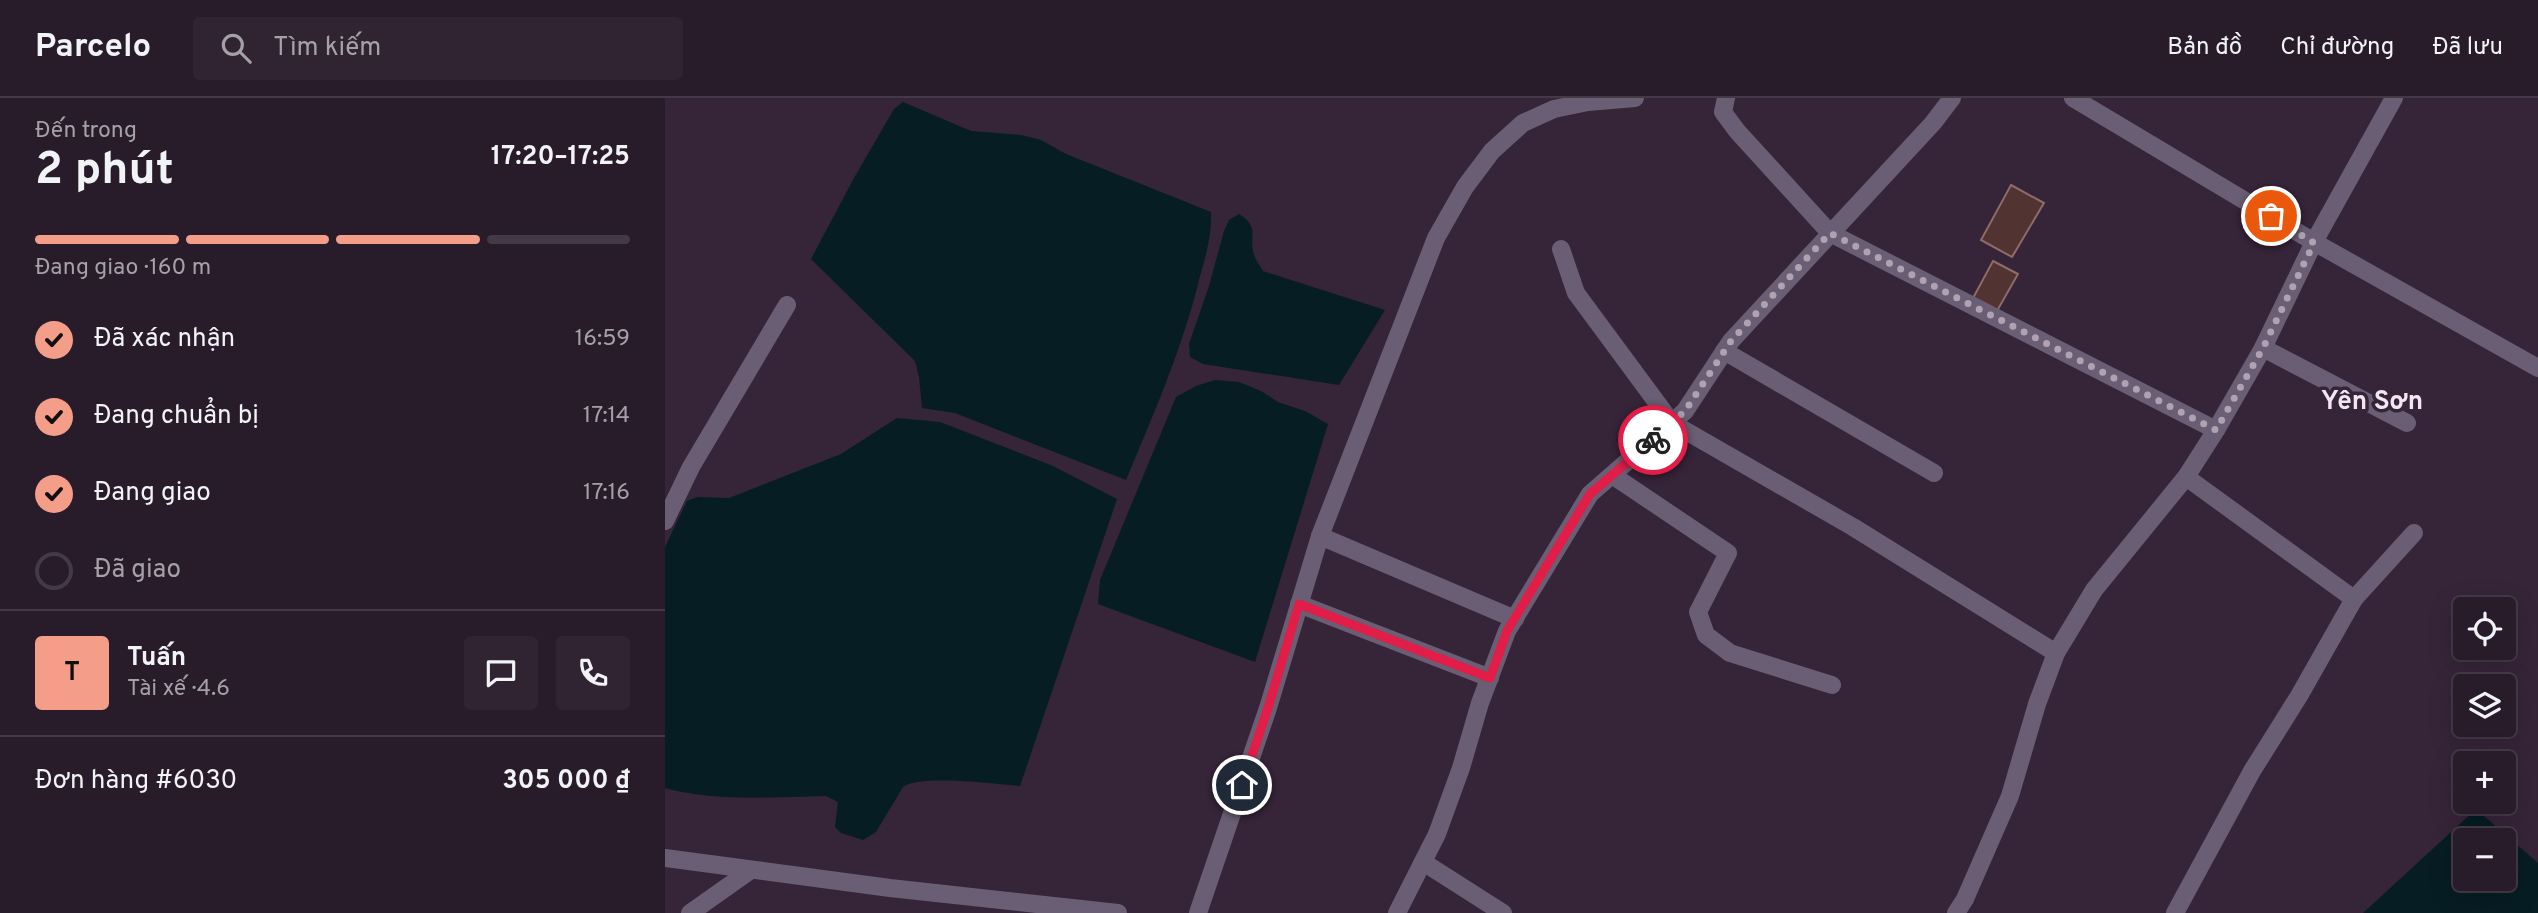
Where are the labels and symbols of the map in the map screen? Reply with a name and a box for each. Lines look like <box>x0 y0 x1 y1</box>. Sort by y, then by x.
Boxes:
pin <box>2241 186 2301 246</box>
district label: Yên Sơn <box>2321 386 2423 419</box>
courier <box>1618 405 1688 475</box>
pin <box>1212 755 1272 815</box>

